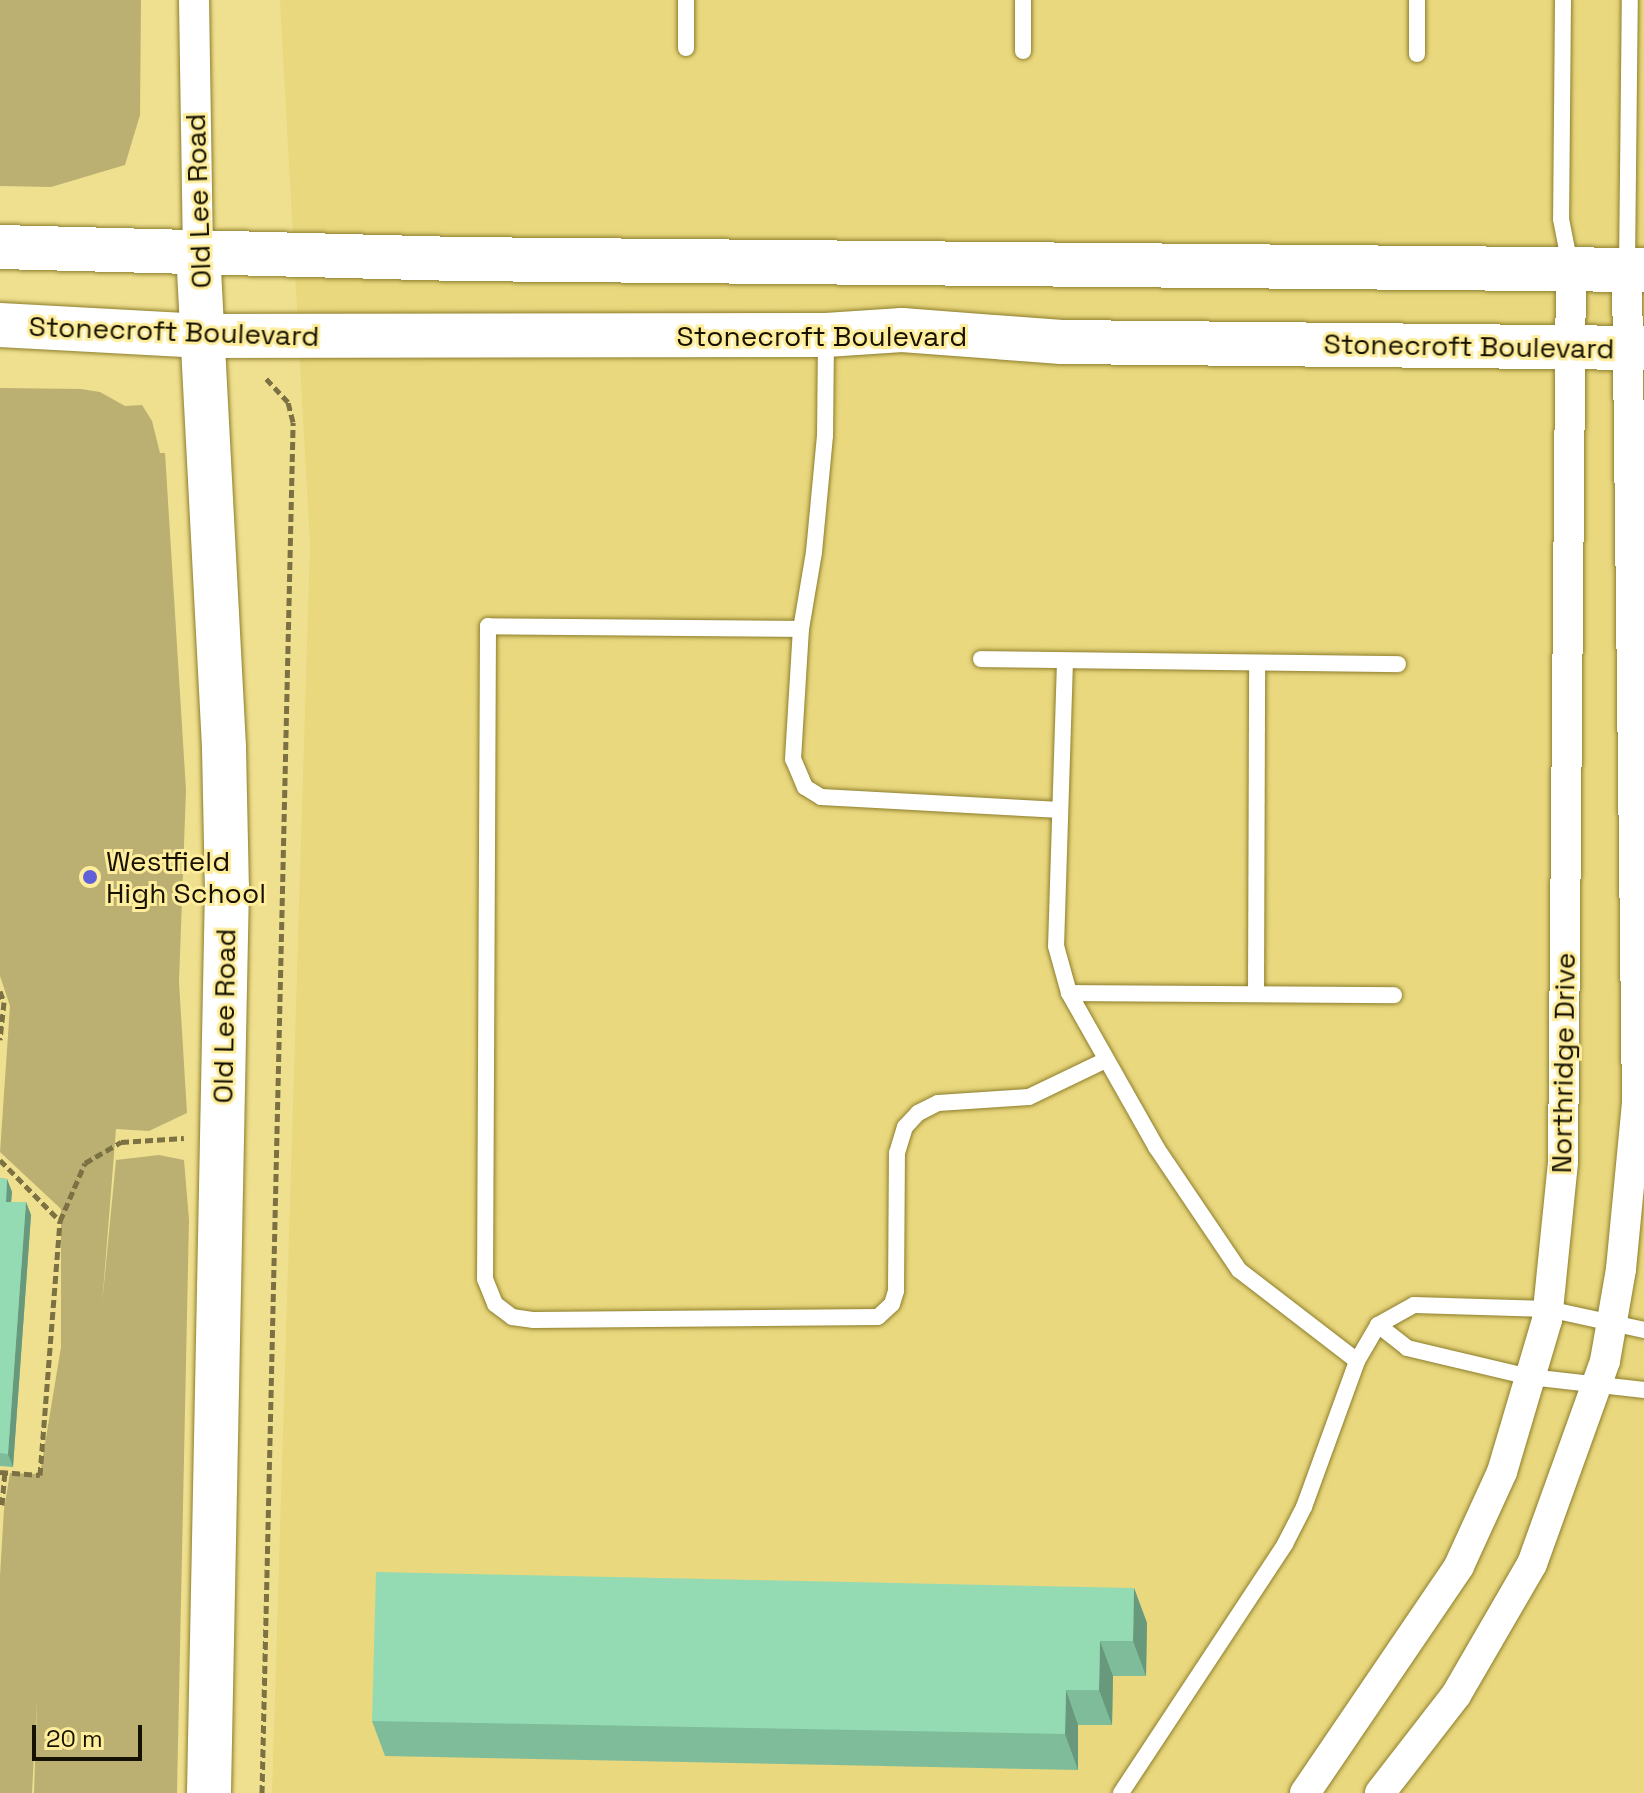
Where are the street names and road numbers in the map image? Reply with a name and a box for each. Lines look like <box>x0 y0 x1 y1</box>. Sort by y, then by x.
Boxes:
street label: Old Lee Road <box>178 113 218 289</box>
street label: Stonecroft Boulevard <box>28 309 320 353</box>
street label: Stonecroft Boulevard <box>677 319 967 353</box>
street label: Stonecroft Boulevard <box>1323 327 1615 365</box>
street label: Old Lee Road <box>206 928 242 1104</box>
street label: Northridge Drive <box>1544 952 1582 1174</box>

